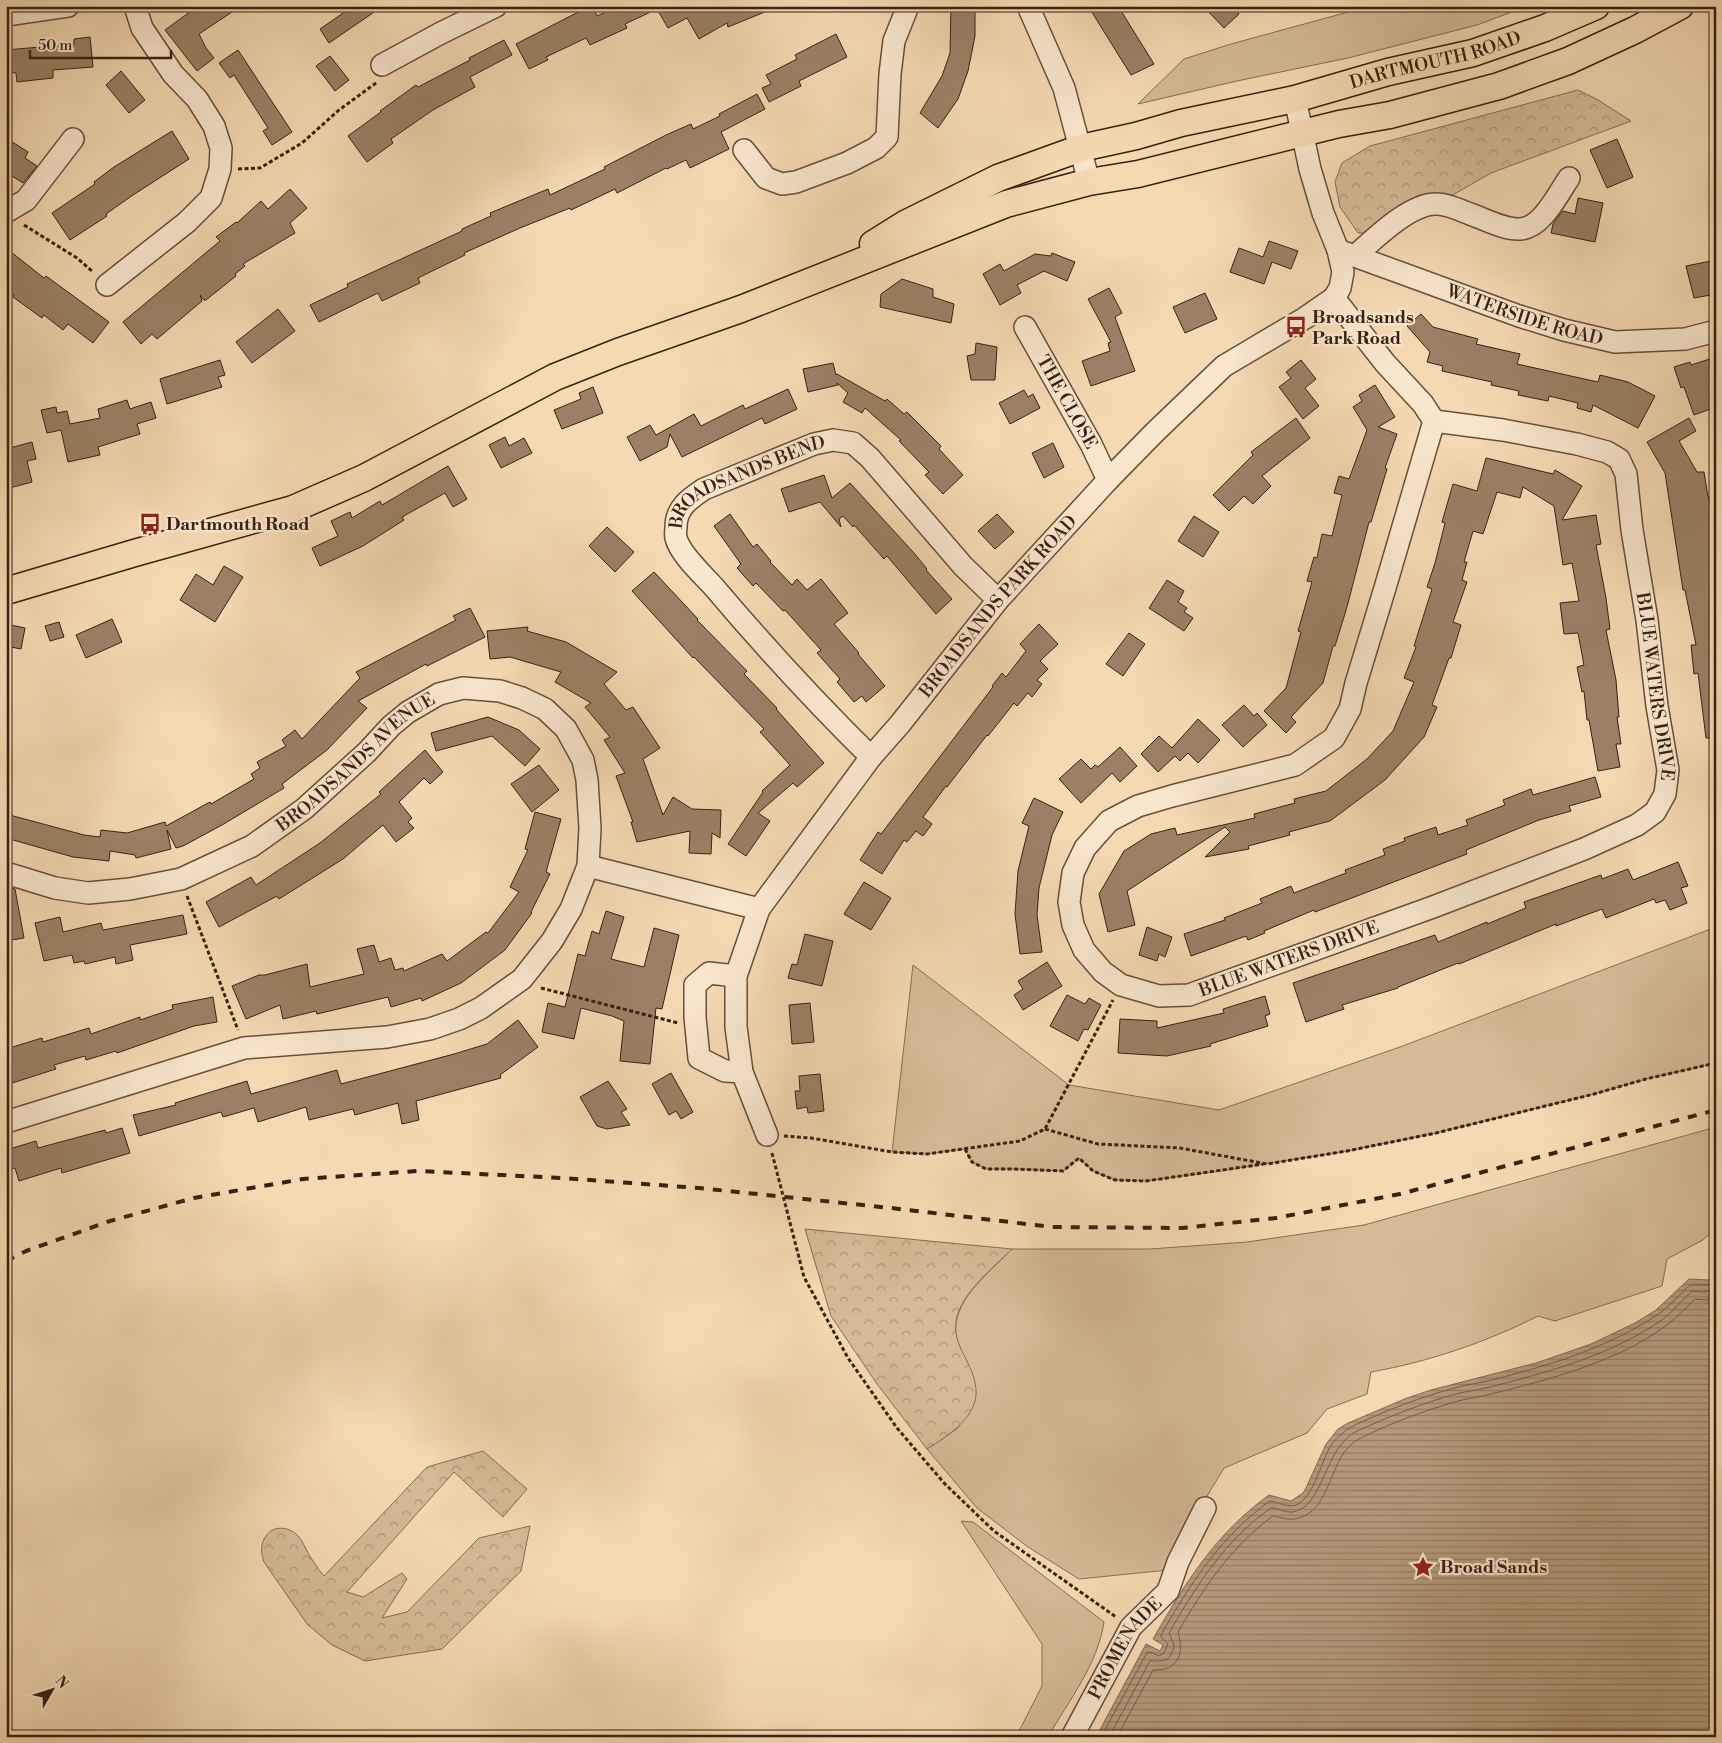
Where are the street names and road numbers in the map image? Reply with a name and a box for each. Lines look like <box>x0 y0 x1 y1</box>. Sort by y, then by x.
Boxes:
street label: DARTMOUTH ROAD <box>1347 26 1524 94</box>
street label: WATERSIDE ROAD <box>1442 279 1605 350</box>
street label: THE CLOSE <box>1032 351 1103 453</box>
street label: BROADSANDS BEND <box>664 430 827 531</box>
street label: BROADSANDS PARK ROAD <box>913 510 1082 703</box>
street label: BLUE WATERS DRIVE <box>1631 590 1680 782</box>
street label: BROADSANDS AVENUE <box>271 687 439 837</box>
street label: BLUE WATERS DRIVE <box>1195 916 1382 1003</box>
street label: PROMENADE <box>1083 1592 1167 1703</box>

